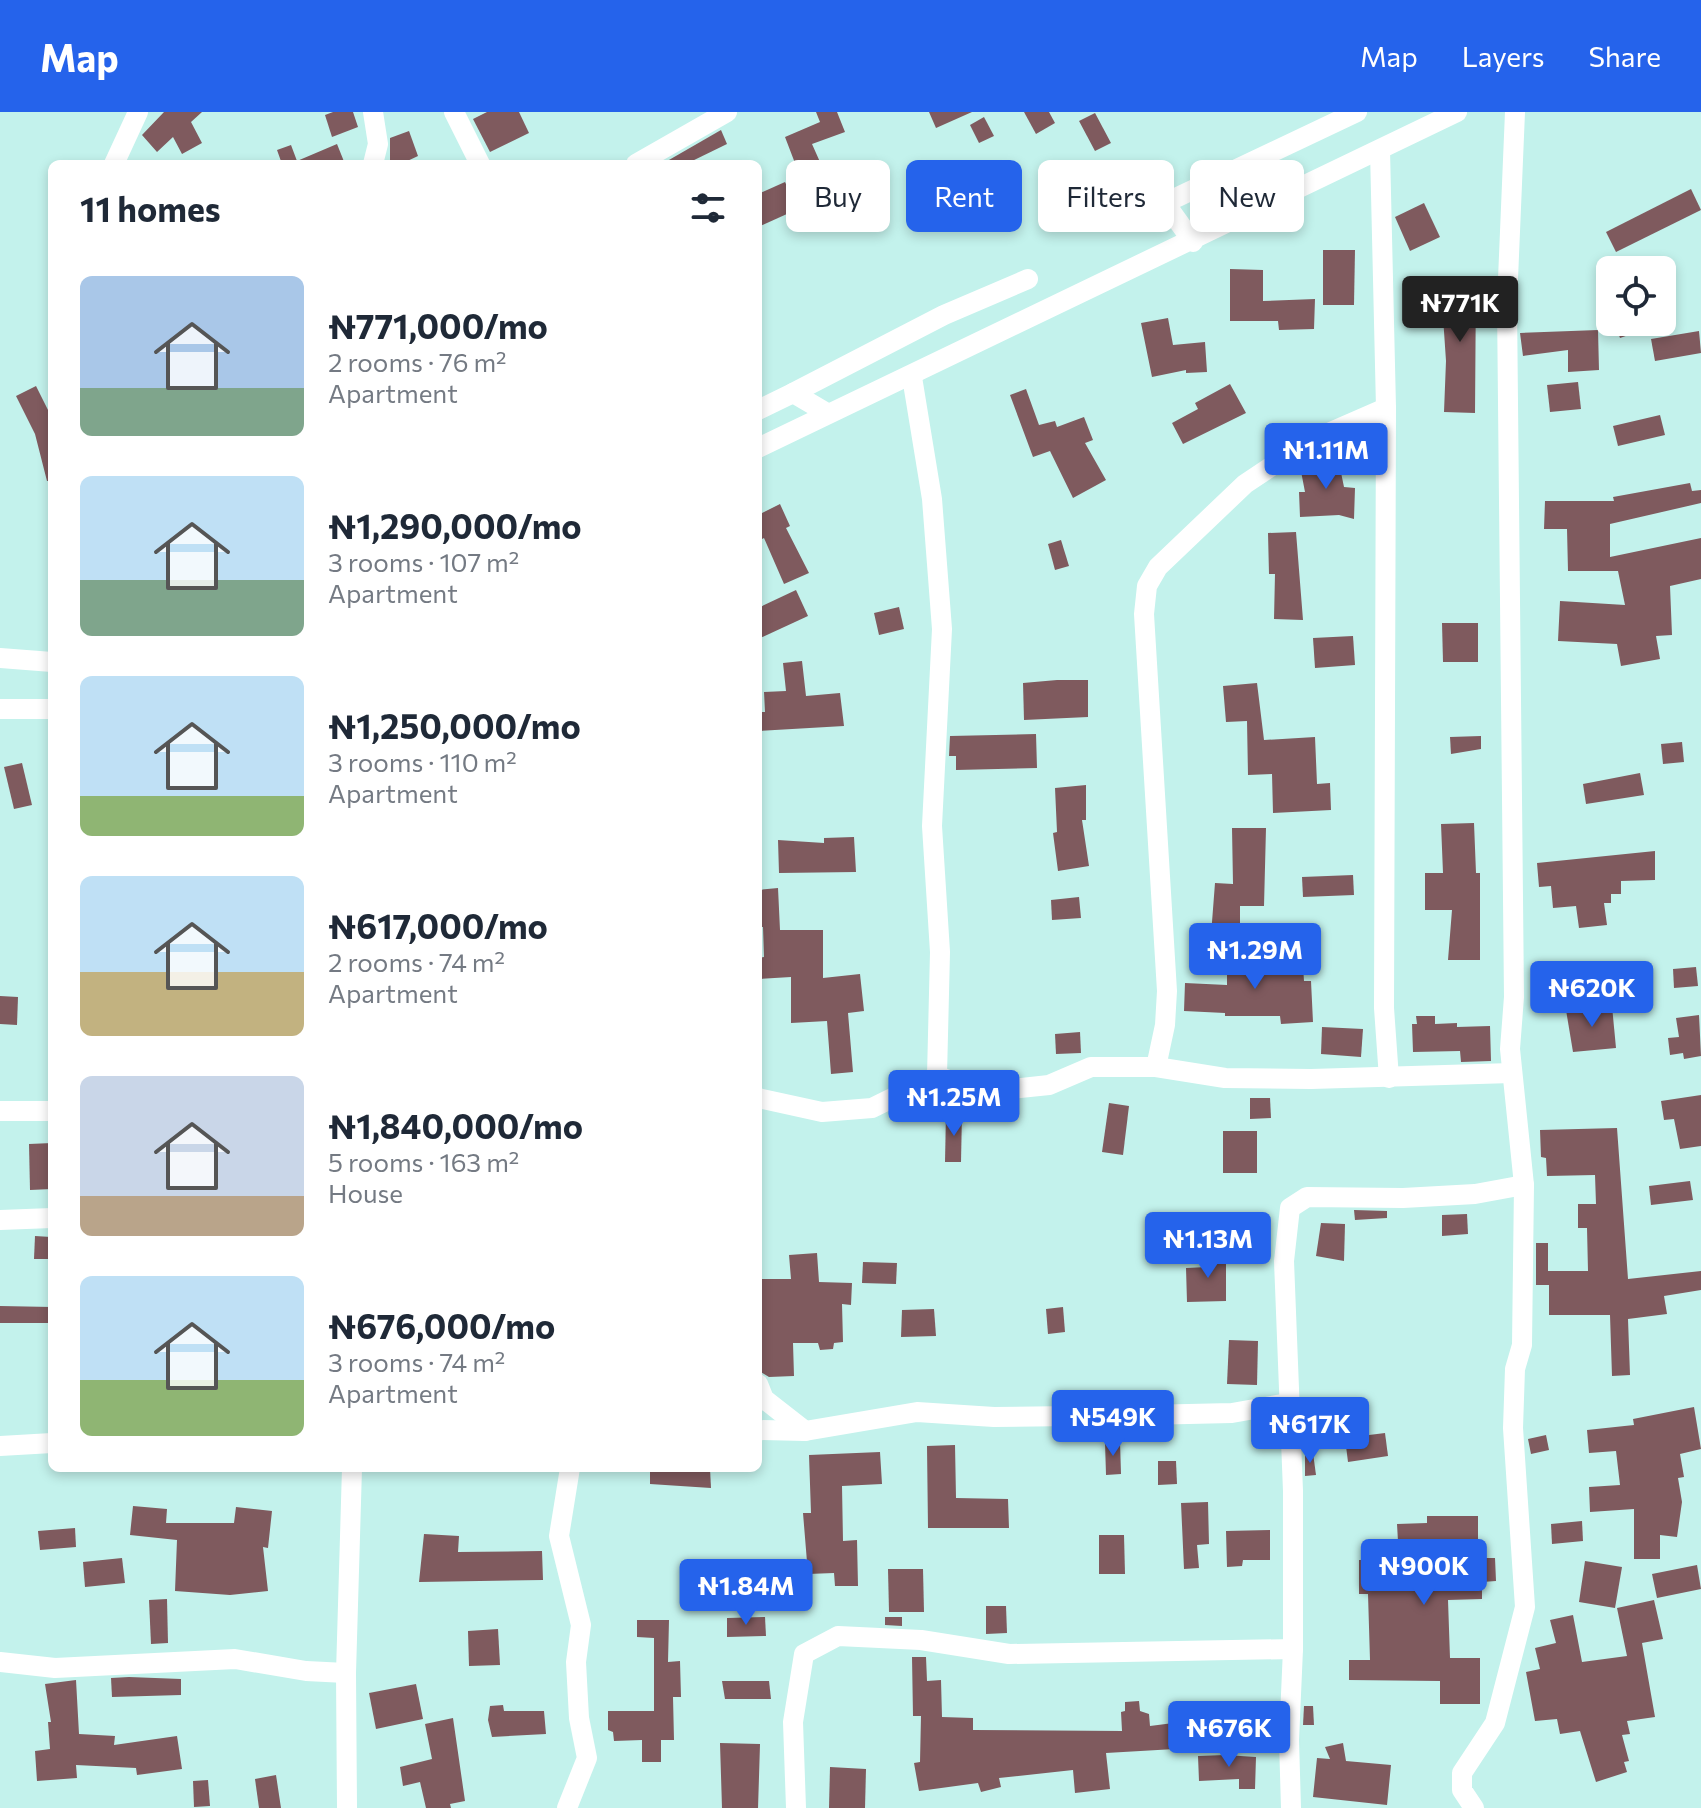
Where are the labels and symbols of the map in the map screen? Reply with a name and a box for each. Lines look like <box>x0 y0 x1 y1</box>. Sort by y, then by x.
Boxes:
pin: ₦771K <box>1404 276 1516 344</box>
pin: ₦1.11M <box>1261 423 1391 491</box>
pin: ₦1.29M <box>1190 923 1320 991</box>
pin: ₦620K <box>1536 961 1648 1029</box>
pin: ₦1.25M <box>889 1070 1019 1138</box>
pin: ₦1.13M <box>1143 1212 1273 1280</box>
pin: ₦549K <box>1057 1390 1169 1458</box>
pin: ₦617K <box>1254 1397 1366 1465</box>
pin: ₦900K <box>1368 1539 1480 1607</box>
pin: ₦1.84M <box>681 1559 811 1627</box>
pin: ₦676K <box>1173 1701 1285 1769</box>

